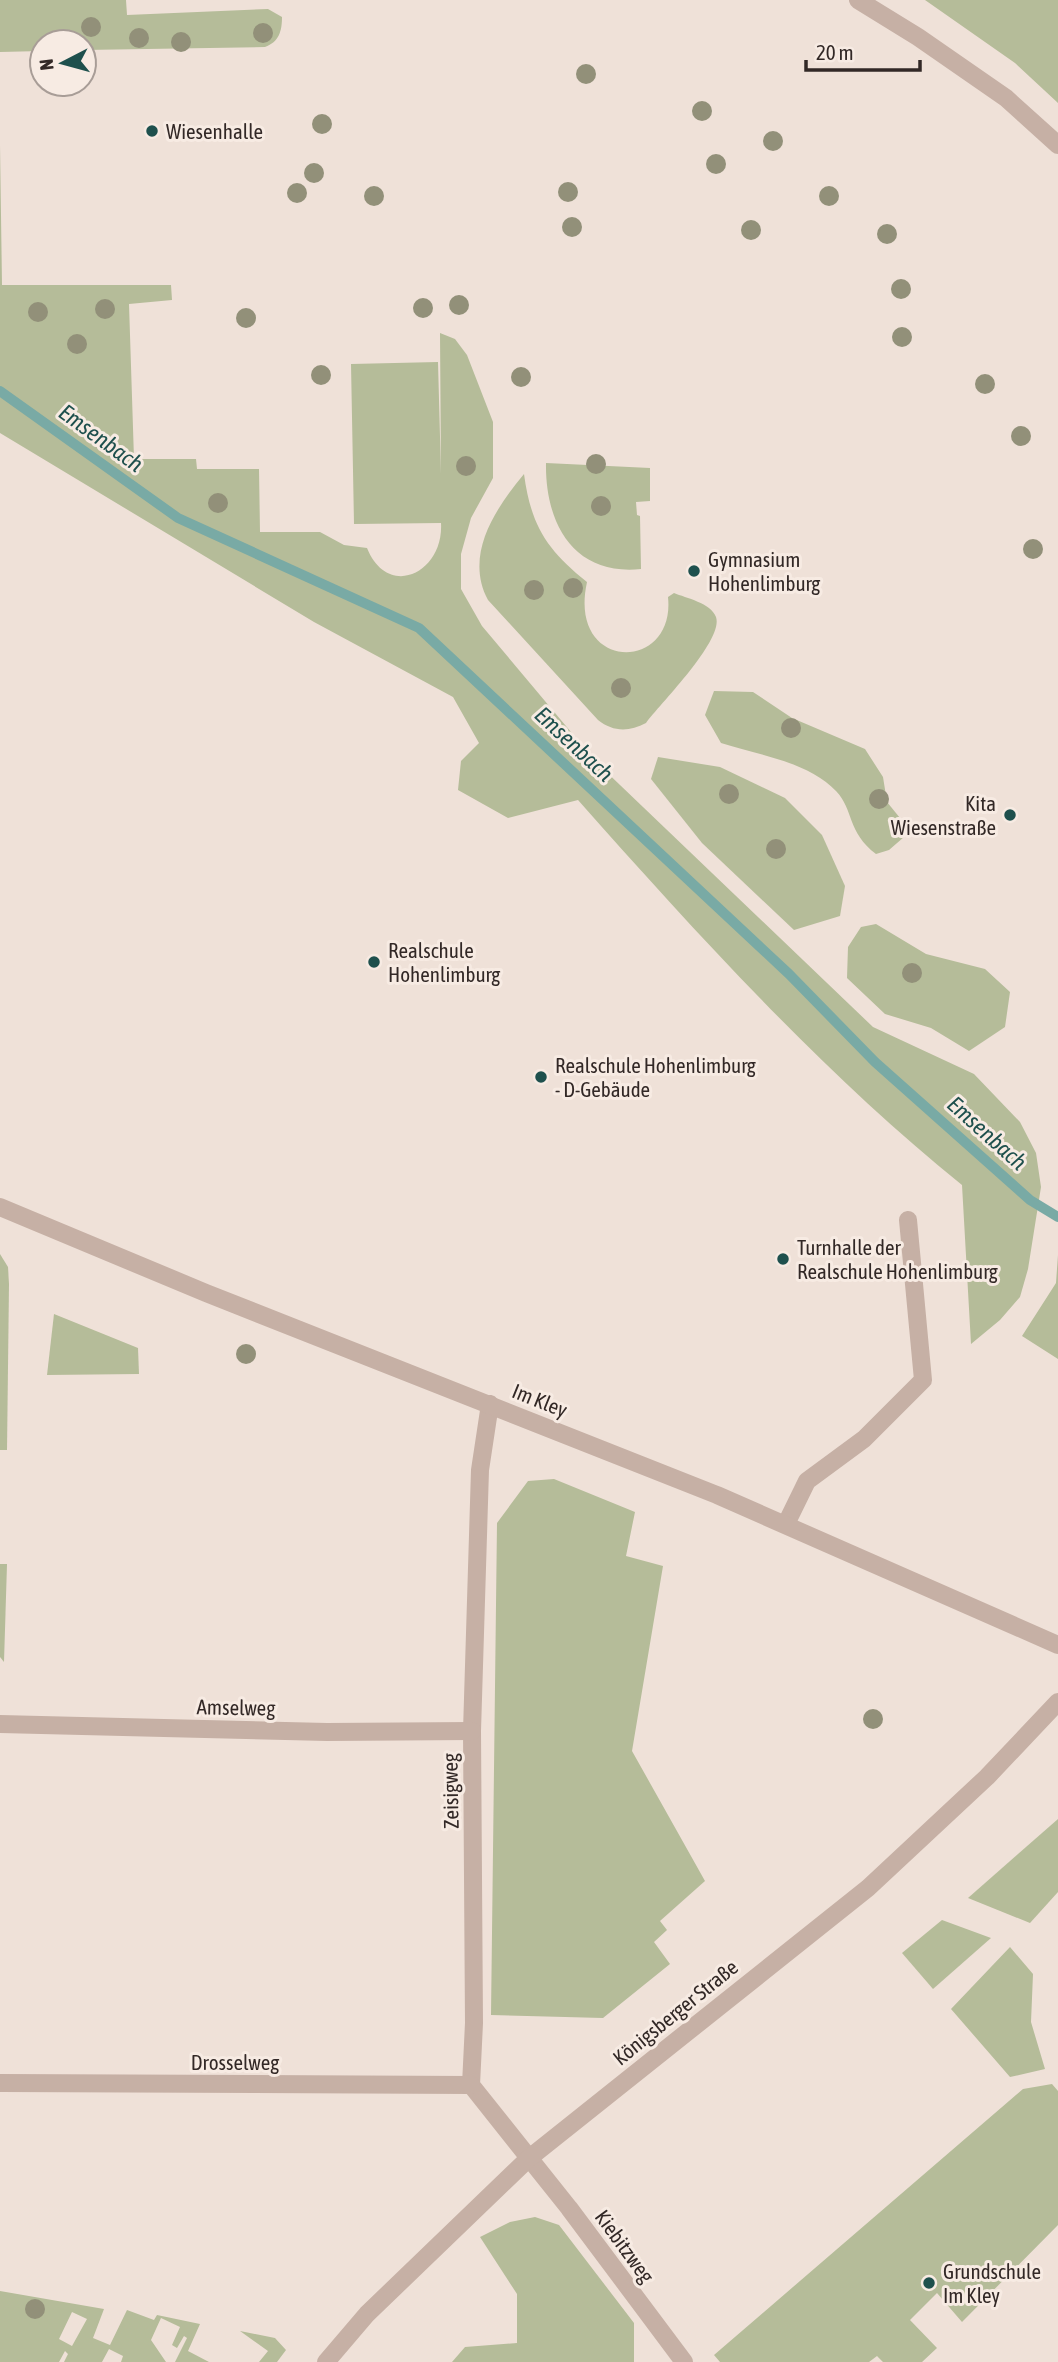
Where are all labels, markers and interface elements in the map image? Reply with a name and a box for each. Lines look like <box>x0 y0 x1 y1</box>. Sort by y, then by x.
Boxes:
north arrow <box>28 28 98 98</box>
scale bar <box>806 28 920 72</box>
text: 20 m <box>816 40 854 64</box>
text: N <box>35 58 58 72</box>
place label: Wiesenhalle <box>166 119 263 143</box>
marker: Wiesenhalle <box>144 123 160 139</box>
water label: Emsenbach <box>54 399 148 477</box>
place label: Gymnasium Hohenlimburg <box>708 547 820 595</box>
marker: Gymnasium Hohenlimburg <box>686 563 702 579</box>
water label: Emsenbach <box>530 701 618 787</box>
place label: Kita Wiesenstraße <box>891 791 996 839</box>
marker: Kita Wiesenstraße <box>1002 807 1018 823</box>
place label: Realschule Hohenlimburg <box>388 938 500 986</box>
marker: Realschule Hohenlimburg <box>366 954 382 970</box>
place label: Realschule Hohenlimburg - D-Gebäude <box>555 1053 756 1101</box>
marker: Realschule Hohenlimburg - D-Gebäude <box>533 1069 549 1085</box>
water label: Emsenbach <box>942 1091 1032 1175</box>
place label: Turnhalle der Realschule Hohenlimburg <box>797 1235 998 1283</box>
marker: Turnhalle der Realschule Hohenlimburg <box>775 1251 791 1267</box>
street label: Im Kley <box>509 1378 571 1422</box>
street label: Amselweg <box>196 1694 276 1720</box>
street label: Zeisigweg <box>437 1753 463 1829</box>
street label: Königsberger Straße <box>608 1954 742 2070</box>
street label: Drosselweg <box>191 2050 279 2074</box>
street label: Kiebitzweg <box>591 2205 659 2287</box>
place label: Grundschule Im Kley <box>943 2259 1041 2307</box>
marker: Grundschule Im Kley <box>921 2275 937 2291</box>

